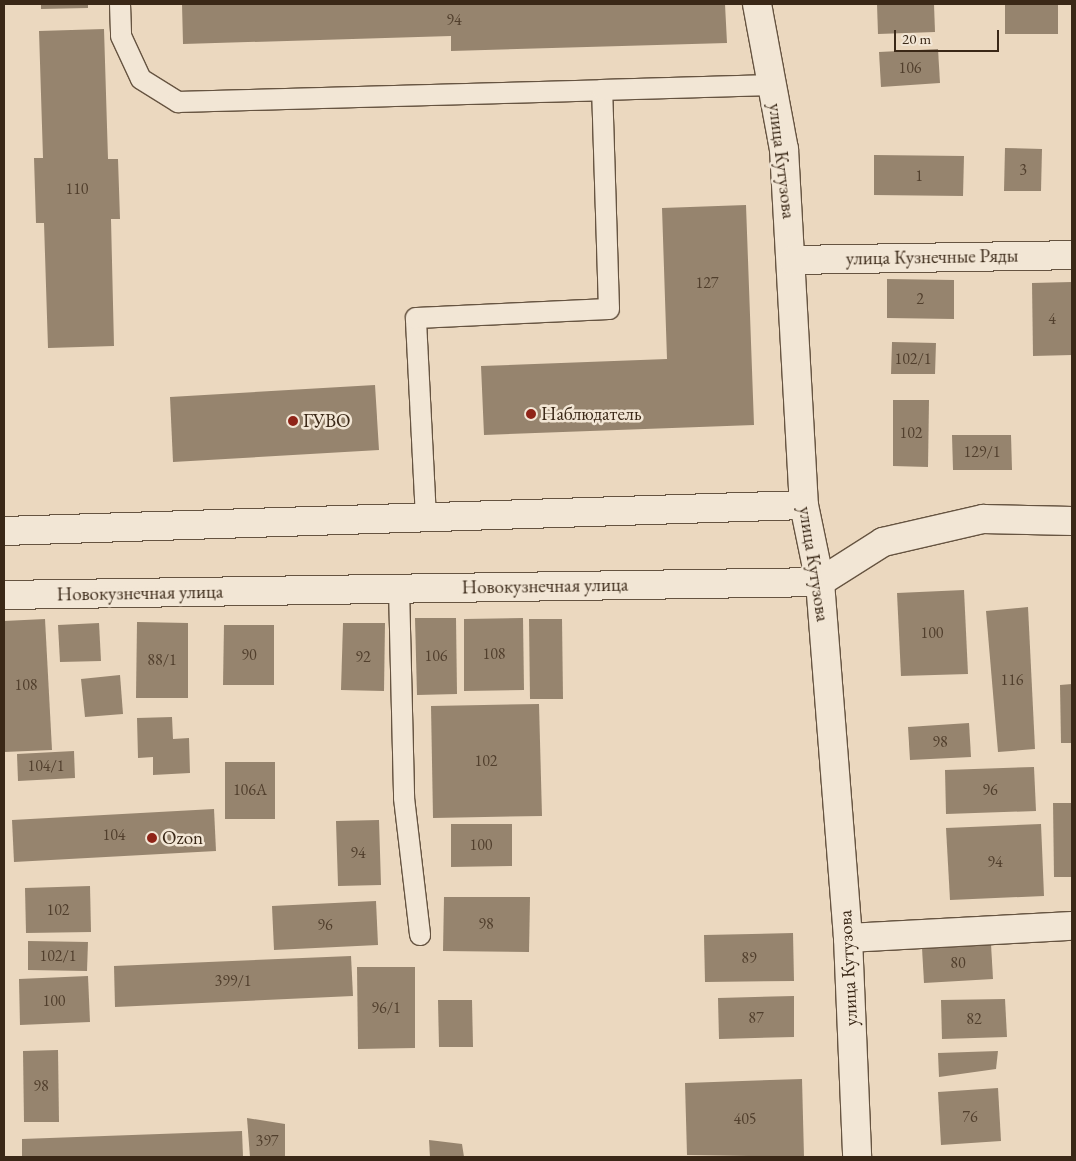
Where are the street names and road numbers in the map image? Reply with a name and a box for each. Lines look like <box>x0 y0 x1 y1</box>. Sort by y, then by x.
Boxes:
street label: улица Кутузова <box>764 102 800 220</box>
street label: улица Кузнечные Ряды <box>846 244 1018 270</box>
street label: улица Кутузова <box>794 505 834 623</box>
street label: Новокузнечная улица <box>462 573 628 599</box>
street label: Новокузнечная улица <box>57 580 223 606</box>
street label: улица Кутузова <box>834 909 862 1027</box>

